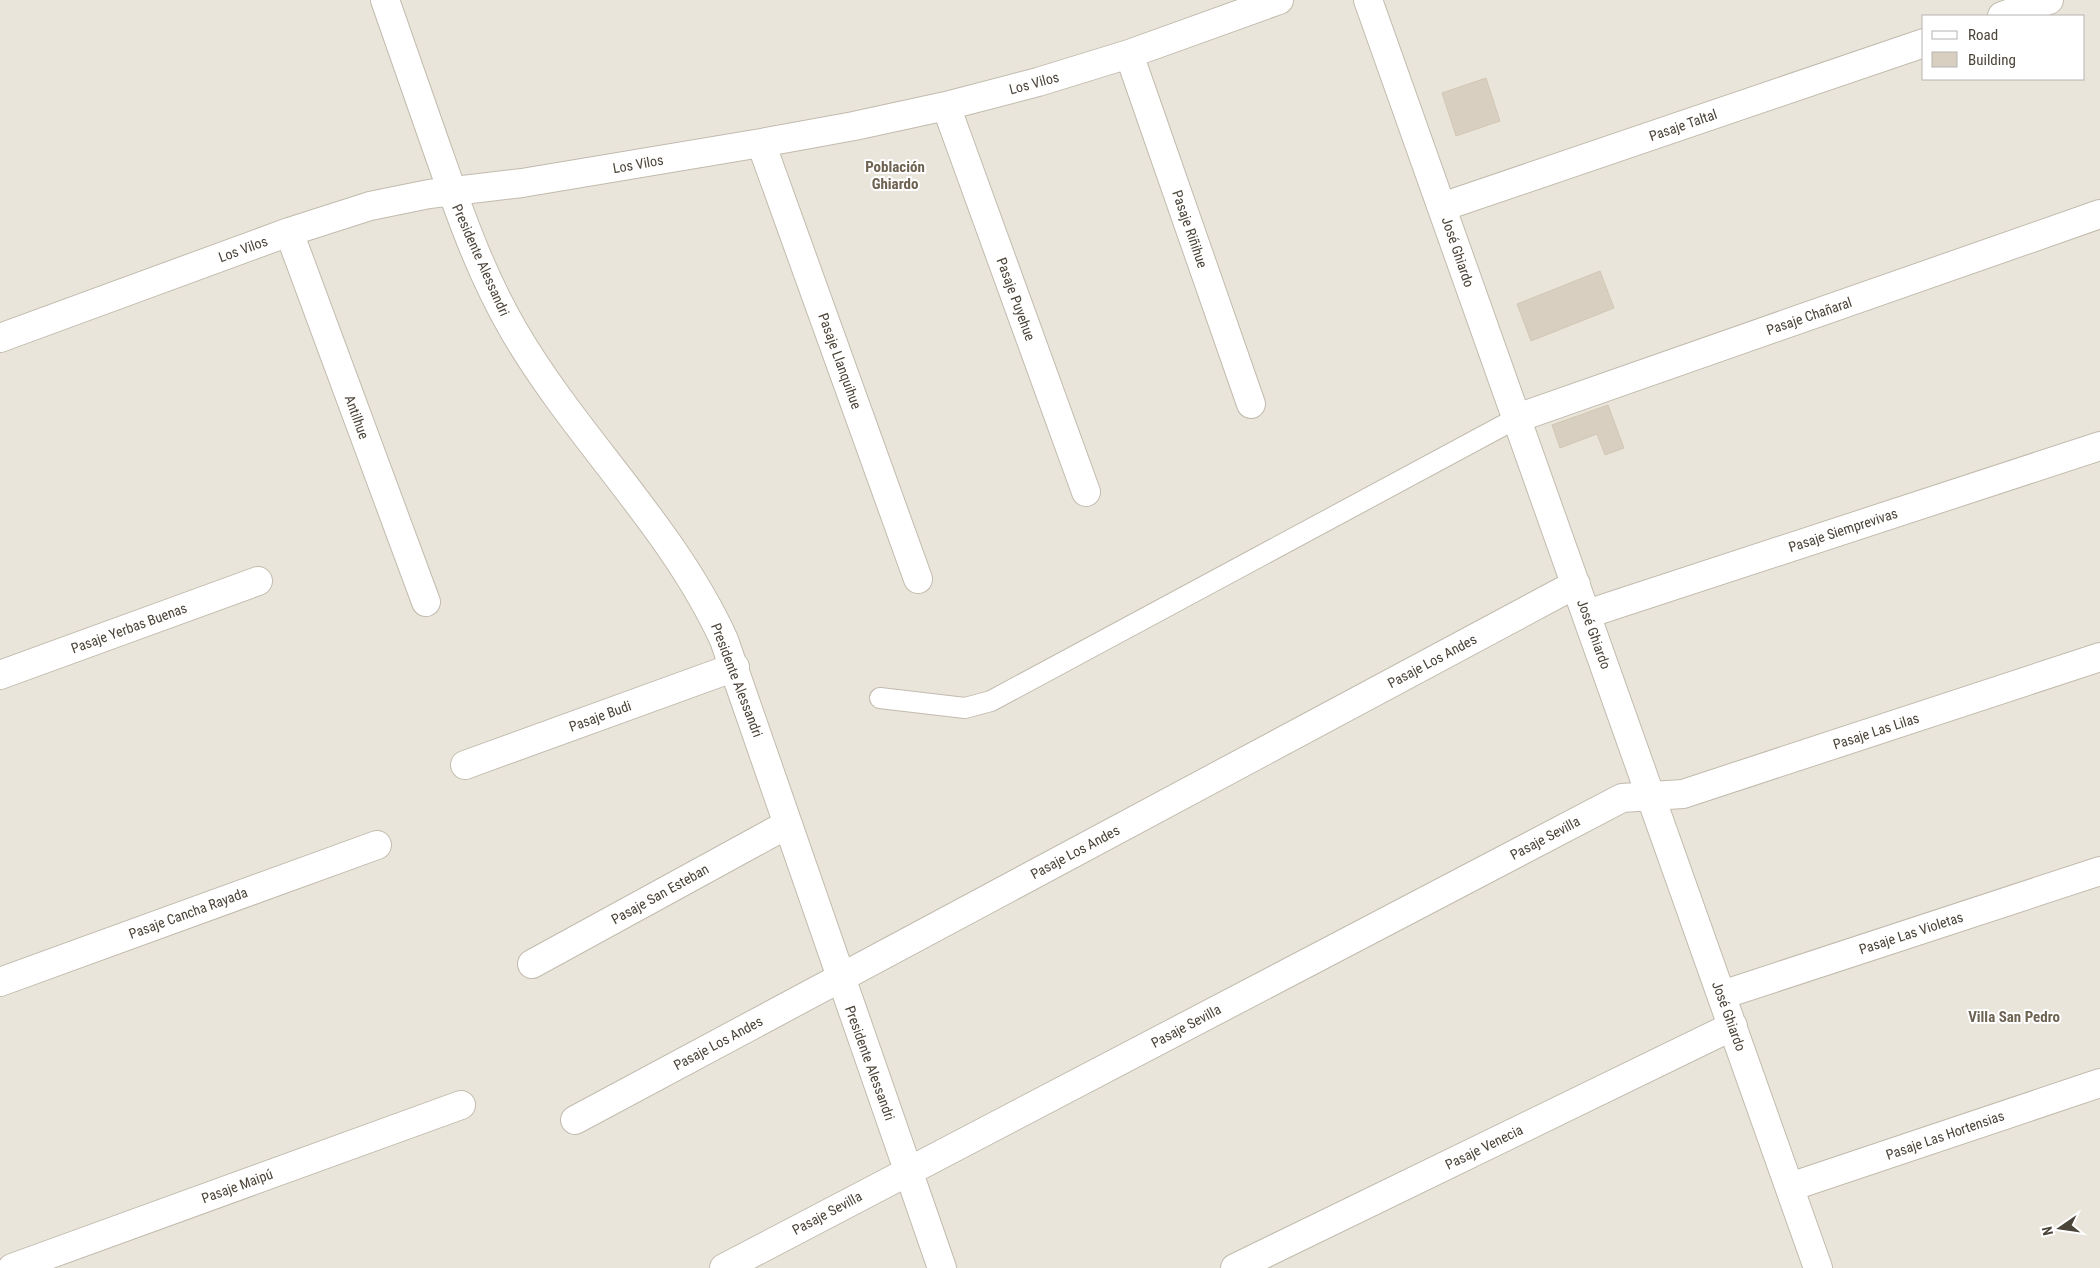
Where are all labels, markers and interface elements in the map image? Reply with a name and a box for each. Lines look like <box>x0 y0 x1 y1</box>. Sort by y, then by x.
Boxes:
legend <box>1922 15 2085 80</box>
text: Road <box>1968 26 1998 44</box>
text: Building <box>1968 51 2016 69</box>
street label: Los Vilos <box>1007 69 1061 97</box>
street label: Pasaje Taltal <box>1647 106 1719 144</box>
street label: Los Vilos <box>612 152 664 176</box>
district label: Población Ghiardo <box>865 158 925 193</box>
street label: Pasaje Riñihue <box>1169 188 1211 270</box>
street label: Presidente Alessandri <box>449 202 513 318</box>
street label: José Ghiardo <box>1439 215 1477 289</box>
street label: Los Vilos <box>216 233 270 265</box>
street label: Pasaje Puyehue <box>994 255 1039 343</box>
street label: Pasaje Chañaral <box>1764 294 1854 338</box>
street label: Pasaje Llanquihue <box>815 311 865 412</box>
street label: Antilhue <box>342 393 372 442</box>
street label: Pasaje Siemprevivas <box>1786 505 1900 555</box>
street label: José Ghiardo <box>1574 597 1614 671</box>
street label: Pasaje Yerbas Buenas <box>69 600 189 656</box>
street label: Presidente Alessandri <box>708 621 766 739</box>
street label: Pasaje Los Andes <box>1385 631 1479 691</box>
street label: Pasaje Budi <box>567 697 633 735</box>
street label: Pasaje Las Lilas <box>1831 710 1921 752</box>
street label: Pasaje Sevilla <box>1507 813 1583 863</box>
street label: Pasaje Los Andes <box>1028 822 1122 882</box>
street label: Pasaje San Esteban <box>609 861 711 927</box>
street label: Pasaje Cancha Rayada <box>126 884 250 942</box>
street label: Pasaje Las Violetas <box>1857 909 1965 957</box>
street label: José Ghiardo <box>1709 979 1749 1053</box>
street label: Pasaje Sevilla <box>1148 1001 1224 1051</box>
street label: Presidente Alessandri <box>842 1004 898 1122</box>
district label: Villa San Pedro <box>1968 1008 2060 1026</box>
street label: Pasaje Los Andes <box>671 1013 765 1073</box>
street label: Pasaje Las Hortensias <box>1884 1107 2006 1163</box>
street label: Pasaje Venecia <box>1443 1121 1525 1173</box>
street label: Pasaje Maipú <box>199 1166 275 1206</box>
street label: Pasaje Sevilla <box>789 1188 865 1238</box>
north arrow <box>2035 1203 2085 1253</box>
text: N <box>2039 1225 2056 1237</box>

